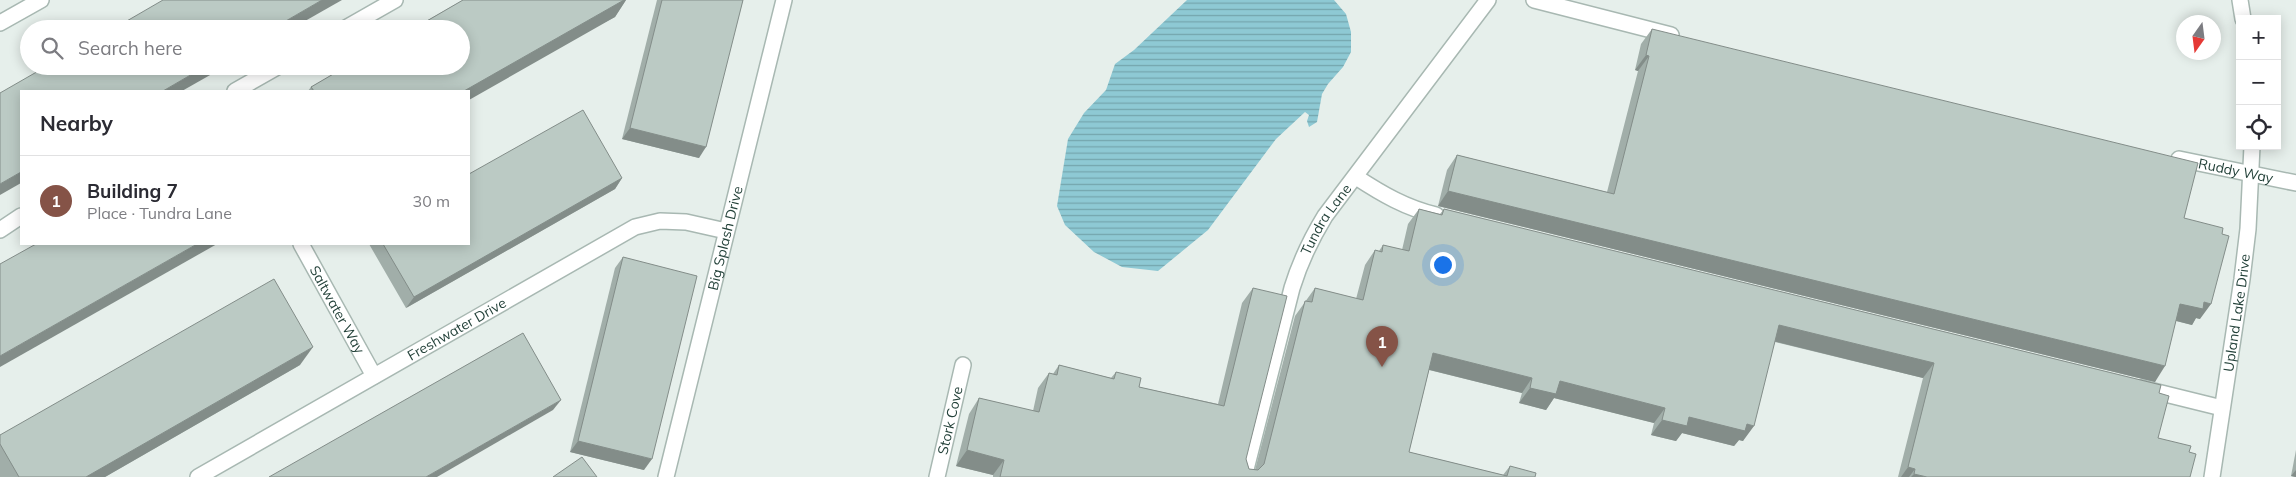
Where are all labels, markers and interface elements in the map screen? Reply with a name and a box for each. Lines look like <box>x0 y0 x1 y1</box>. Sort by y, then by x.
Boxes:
north arrow <box>2176 15 2221 60</box>
map controls <box>2236 15 2281 150</box>
button: + <box>2236 15 2281 60</box>
search box <box>20 20 470 75</box>
icon: search <box>38 34 66 62</box>
text: Search here <box>78 36 182 60</box>
button: − <box>2236 60 2281 105</box>
button: locate <box>2236 105 2281 150</box>
text: Nearby <box>40 110 113 136</box>
street label: Ruddy Way <box>2197 154 2276 187</box>
text: Building 7 <box>87 179 178 203</box>
street label: Tundra Lane <box>1297 180 1355 258</box>
street label: Big Splash Drive <box>704 184 747 292</box>
text: 1 <box>51 191 61 211</box>
text: 30 m <box>413 191 450 211</box>
text: Place · Tundra Lane <box>87 203 232 223</box>
your location <box>1430 252 1456 278</box>
street label: Upland Lake Drive <box>2219 253 2254 373</box>
street label: Saltwater Way <box>306 263 369 357</box>
street label: Freshwater Drive <box>404 294 509 364</box>
pin: 1 <box>1366 326 1398 367</box>
street label: Stork Cove <box>933 385 967 456</box>

